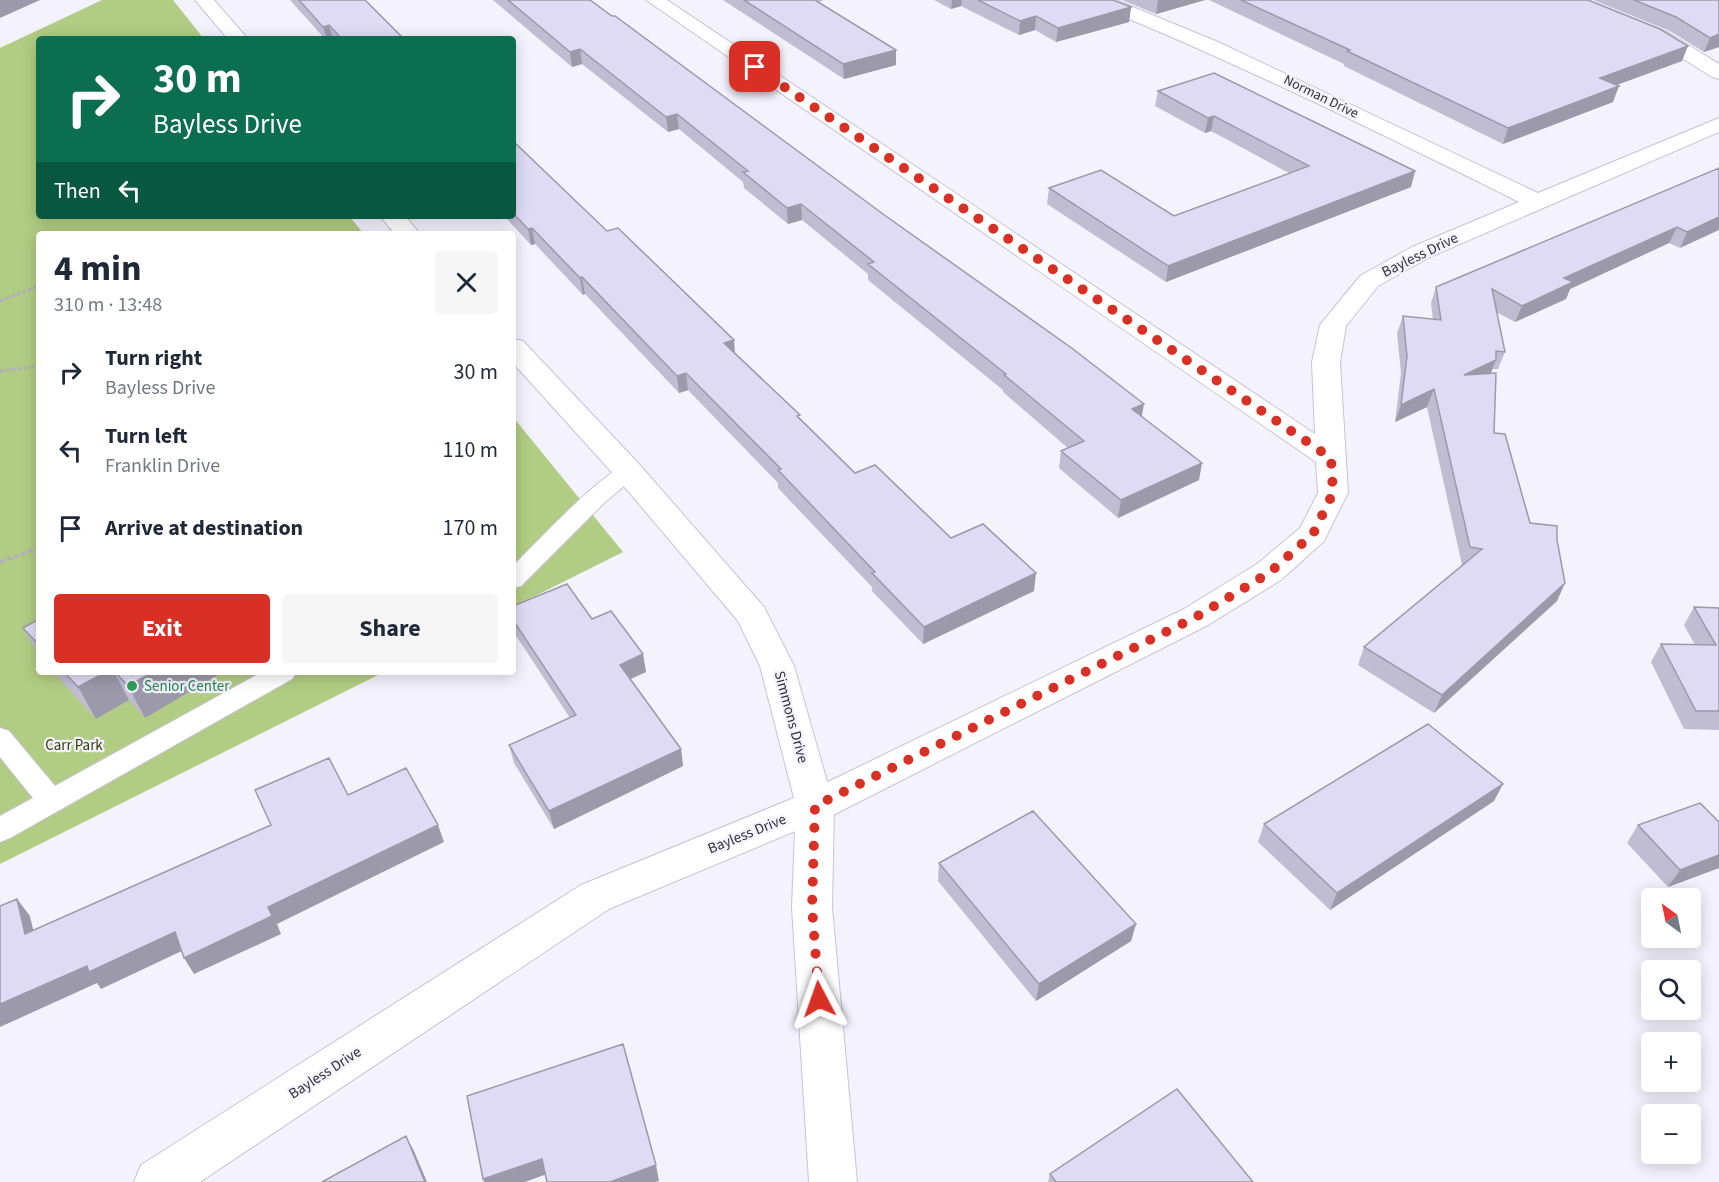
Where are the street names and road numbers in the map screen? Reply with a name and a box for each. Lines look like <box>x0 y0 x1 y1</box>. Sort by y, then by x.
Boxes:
street label: Norman Drive <box>1280 70 1362 124</box>
street label: Bayless Drive <box>1378 227 1462 283</box>
street label: Simmons Drive <box>769 669 813 765</box>
street label: Bayless Drive <box>705 809 789 859</box>
street label: Bayless Drive <box>285 1042 365 1104</box>

